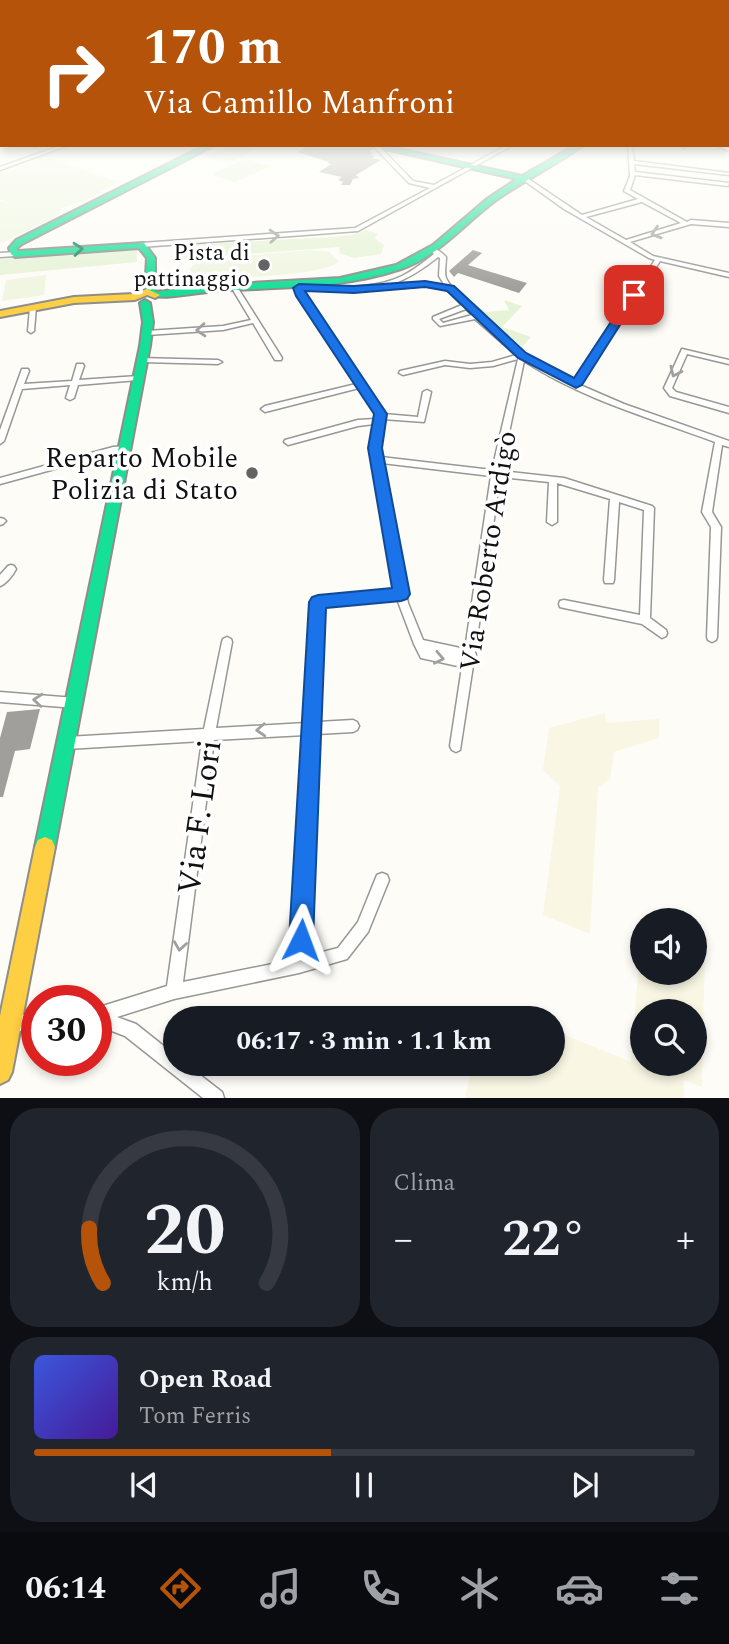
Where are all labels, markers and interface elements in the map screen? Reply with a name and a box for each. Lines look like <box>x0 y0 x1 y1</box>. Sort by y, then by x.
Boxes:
text: 170 m <box>143 11 282 86</box>
icon: right <box>28 28 119 119</box>
text: Via Camillo Manfroni <box>143 79 455 128</box>
one-way arrow <box>650 224 662 239</box>
one-way arrow <box>269 229 280 244</box>
place label: Pista di pattinaggio <box>133 236 250 297</box>
one-way arrow <box>73 242 84 257</box>
marker: Pista di pattinaggio <box>256 257 272 273</box>
pin <box>604 265 664 325</box>
icon: arrive <box>615 276 653 314</box>
one-way arrow <box>195 322 206 337</box>
one-way arrow <box>670 365 684 377</box>
street label: Via Roberto Ardigò <box>448 428 529 675</box>
place label: Reparto Mobile Polizia di Stato <box>45 437 238 512</box>
marker: Reparto Mobile Polizia di Stato <box>244 465 260 481</box>
one-way arrow <box>433 649 445 664</box>
one-way arrow <box>32 693 43 708</box>
one-way arrow <box>255 723 266 738</box>
street label: Via F. Lori <box>164 737 236 898</box>
position arrow <box>264 903 338 977</box>
map controls <box>630 908 707 1076</box>
button: sound <box>630 908 707 985</box>
one-way arrow <box>173 940 188 952</box>
speed limit sign: 30 <box>21 985 112 1076</box>
button: search <box>630 999 707 1076</box>
text: 06:17 · 3 min · 1.1 km <box>236 1021 492 1061</box>
text: Clima <box>394 1166 455 1201</box>
text: 20 <box>144 1177 226 1288</box>
text: 22° <box>502 1200 586 1279</box>
text: − <box>394 1211 413 1269</box>
text: + <box>676 1211 695 1269</box>
text: km/h <box>157 1264 213 1302</box>
text: Open Road <box>139 1359 272 1399</box>
text: Tom Ferris <box>139 1399 251 1434</box>
icon: previous <box>125 1466 163 1504</box>
icon: pause <box>345 1466 383 1504</box>
icon: next <box>566 1466 604 1504</box>
text: 06:14 <box>25 1564 106 1613</box>
icon: directions <box>156 1564 205 1613</box>
icon: music <box>256 1564 305 1613</box>
icon: phone <box>356 1564 405 1613</box>
icon: climate <box>455 1564 504 1613</box>
icon: car <box>555 1564 604 1613</box>
icon: filters <box>655 1564 704 1613</box>

